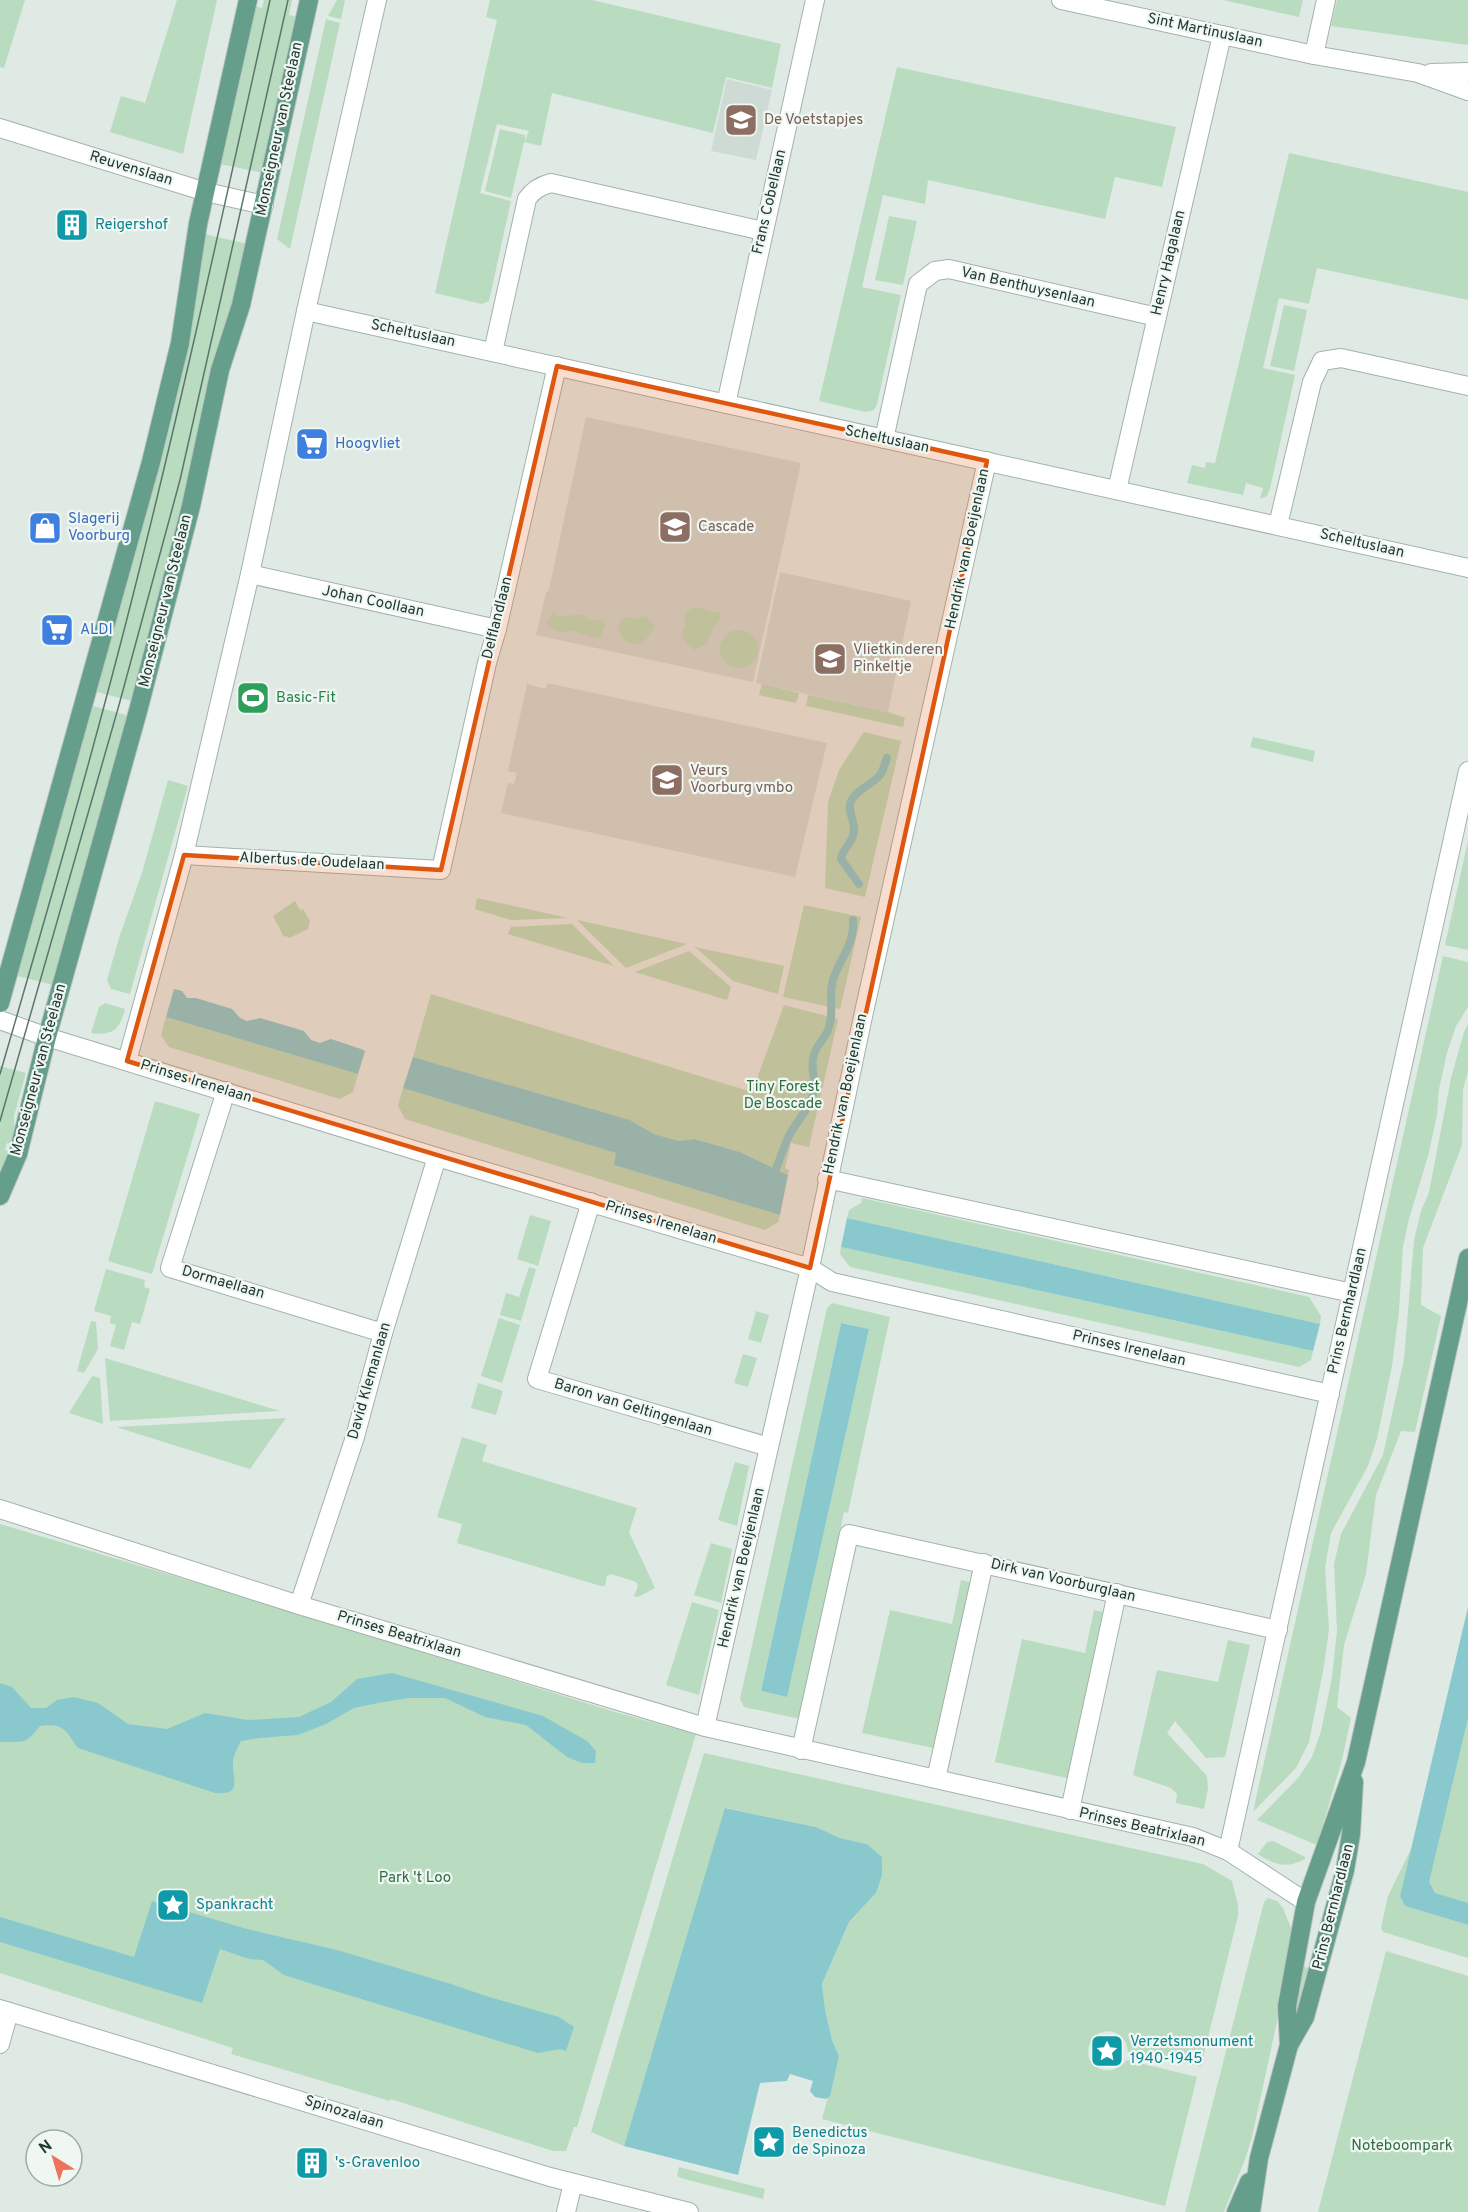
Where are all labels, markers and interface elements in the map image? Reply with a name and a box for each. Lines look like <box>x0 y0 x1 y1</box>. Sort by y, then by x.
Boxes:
street label: Sint Martinuslaan <box>1146 9 1264 53</box>
street label: Monseigneur van Steelaan <box>252 40 308 218</box>
school or university icon: De Voetstapjes <box>723 102 759 138</box>
place label: De Voetstapjes <box>764 111 863 130</box>
street label: Reuvenslaan <box>87 147 175 191</box>
street label: Frans Cobellaan <box>749 148 791 256</box>
building icon: Reigershof <box>54 207 90 243</box>
street label: Henry Hagalaan <box>1148 208 1190 318</box>
place label: Reigershof <box>95 216 168 235</box>
street label: Van Benthuysenlaan <box>959 263 1097 313</box>
street label: Scheltuslaan <box>369 316 457 352</box>
street label: Scheltuslaan <box>843 422 931 458</box>
supermarket icon: Hoogvliet <box>294 426 330 462</box>
place label: Hoogvliet <box>335 435 400 454</box>
street label: Hendrik van Boeijenlaan <box>942 467 994 631</box>
school or university icon: Cascade <box>657 509 693 545</box>
shop icon: Slagerij Voorburg <box>27 510 63 546</box>
place label: Slagerij Voorburg <box>68 510 130 546</box>
street label: Monseigneur van Steelaan <box>135 513 197 689</box>
place label: Cascade <box>698 518 754 537</box>
street label: Scheltuslaan <box>1318 525 1406 563</box>
street label: Delflandlaan <box>479 575 517 661</box>
street label: Johan Coollaan <box>320 582 426 622</box>
supermarket icon: ALDI <box>39 612 75 648</box>
place label: ALDI <box>80 621 113 640</box>
school or university icon: Vlietkinderen Pinkeltje <box>812 641 848 677</box>
place label: Vlietkinderen Pinkeltje <box>853 641 943 677</box>
sports icon: Basic-Fit <box>235 680 271 716</box>
place label: Basic-Fit <box>276 689 336 708</box>
school or university icon: Veurs Voorburg vmbo <box>649 762 685 798</box>
place label: Veurs Voorburg vmbo <box>690 762 793 798</box>
street label: Albertus de Oudelaan <box>239 849 385 875</box>
street label: Monseigneur van Steelaan <box>7 982 71 1158</box>
street label: Hendrik van Boeijenlaan <box>820 1012 872 1176</box>
street label: Prinses Irenelaan <box>138 1056 254 1108</box>
park label: Tiny Forest De Boscade <box>744 1078 822 1114</box>
street label: Prinses Irenelaan <box>603 1197 719 1249</box>
street label: Prins Bernhardlaan <box>1324 1246 1372 1376</box>
street label: Dormaellaan <box>179 1262 267 1304</box>
street label: David Klemanlaan <box>344 1320 396 1442</box>
street label: Prinses Irenelaan <box>1070 1327 1188 1371</box>
street label: Baron van Geltingenlaan <box>551 1375 715 1441</box>
street label: Hendrik van Boeijenlaan <box>714 1486 770 1650</box>
street label: Dirk van Voorburglaan <box>989 1555 1137 1607</box>
street label: Prinses Beatrixlaan <box>334 1607 464 1663</box>
street label: Prinses Beatrixlaan <box>1077 1804 1207 1852</box>
street label: Prins Bernhardlaan <box>1309 1842 1359 1972</box>
park label: Park 't Loo <box>379 1869 451 1888</box>
place icon: Spankracht <box>155 1887 191 1923</box>
place label: Spankracht <box>196 1896 273 1915</box>
place icon: Verzetsmonument 1940-1945 <box>1089 2033 1125 2069</box>
place label: Verzetsmonument 1940-1945 <box>1130 2033 1253 2069</box>
street label: Spinozalaan <box>302 2092 386 2134</box>
place icon: Benedictus de Spinoza <box>751 2124 787 2160</box>
place label: Benedictus de Spinoza <box>792 2124 868 2160</box>
north arrow <box>24 2128 84 2188</box>
text: N <box>36 2136 57 2159</box>
park label: Noteboompark <box>1351 2137 1453 2156</box>
building icon: 's-Gravenloo <box>294 2145 330 2181</box>
place label: 's-Gravenloo <box>335 2154 420 2173</box>

